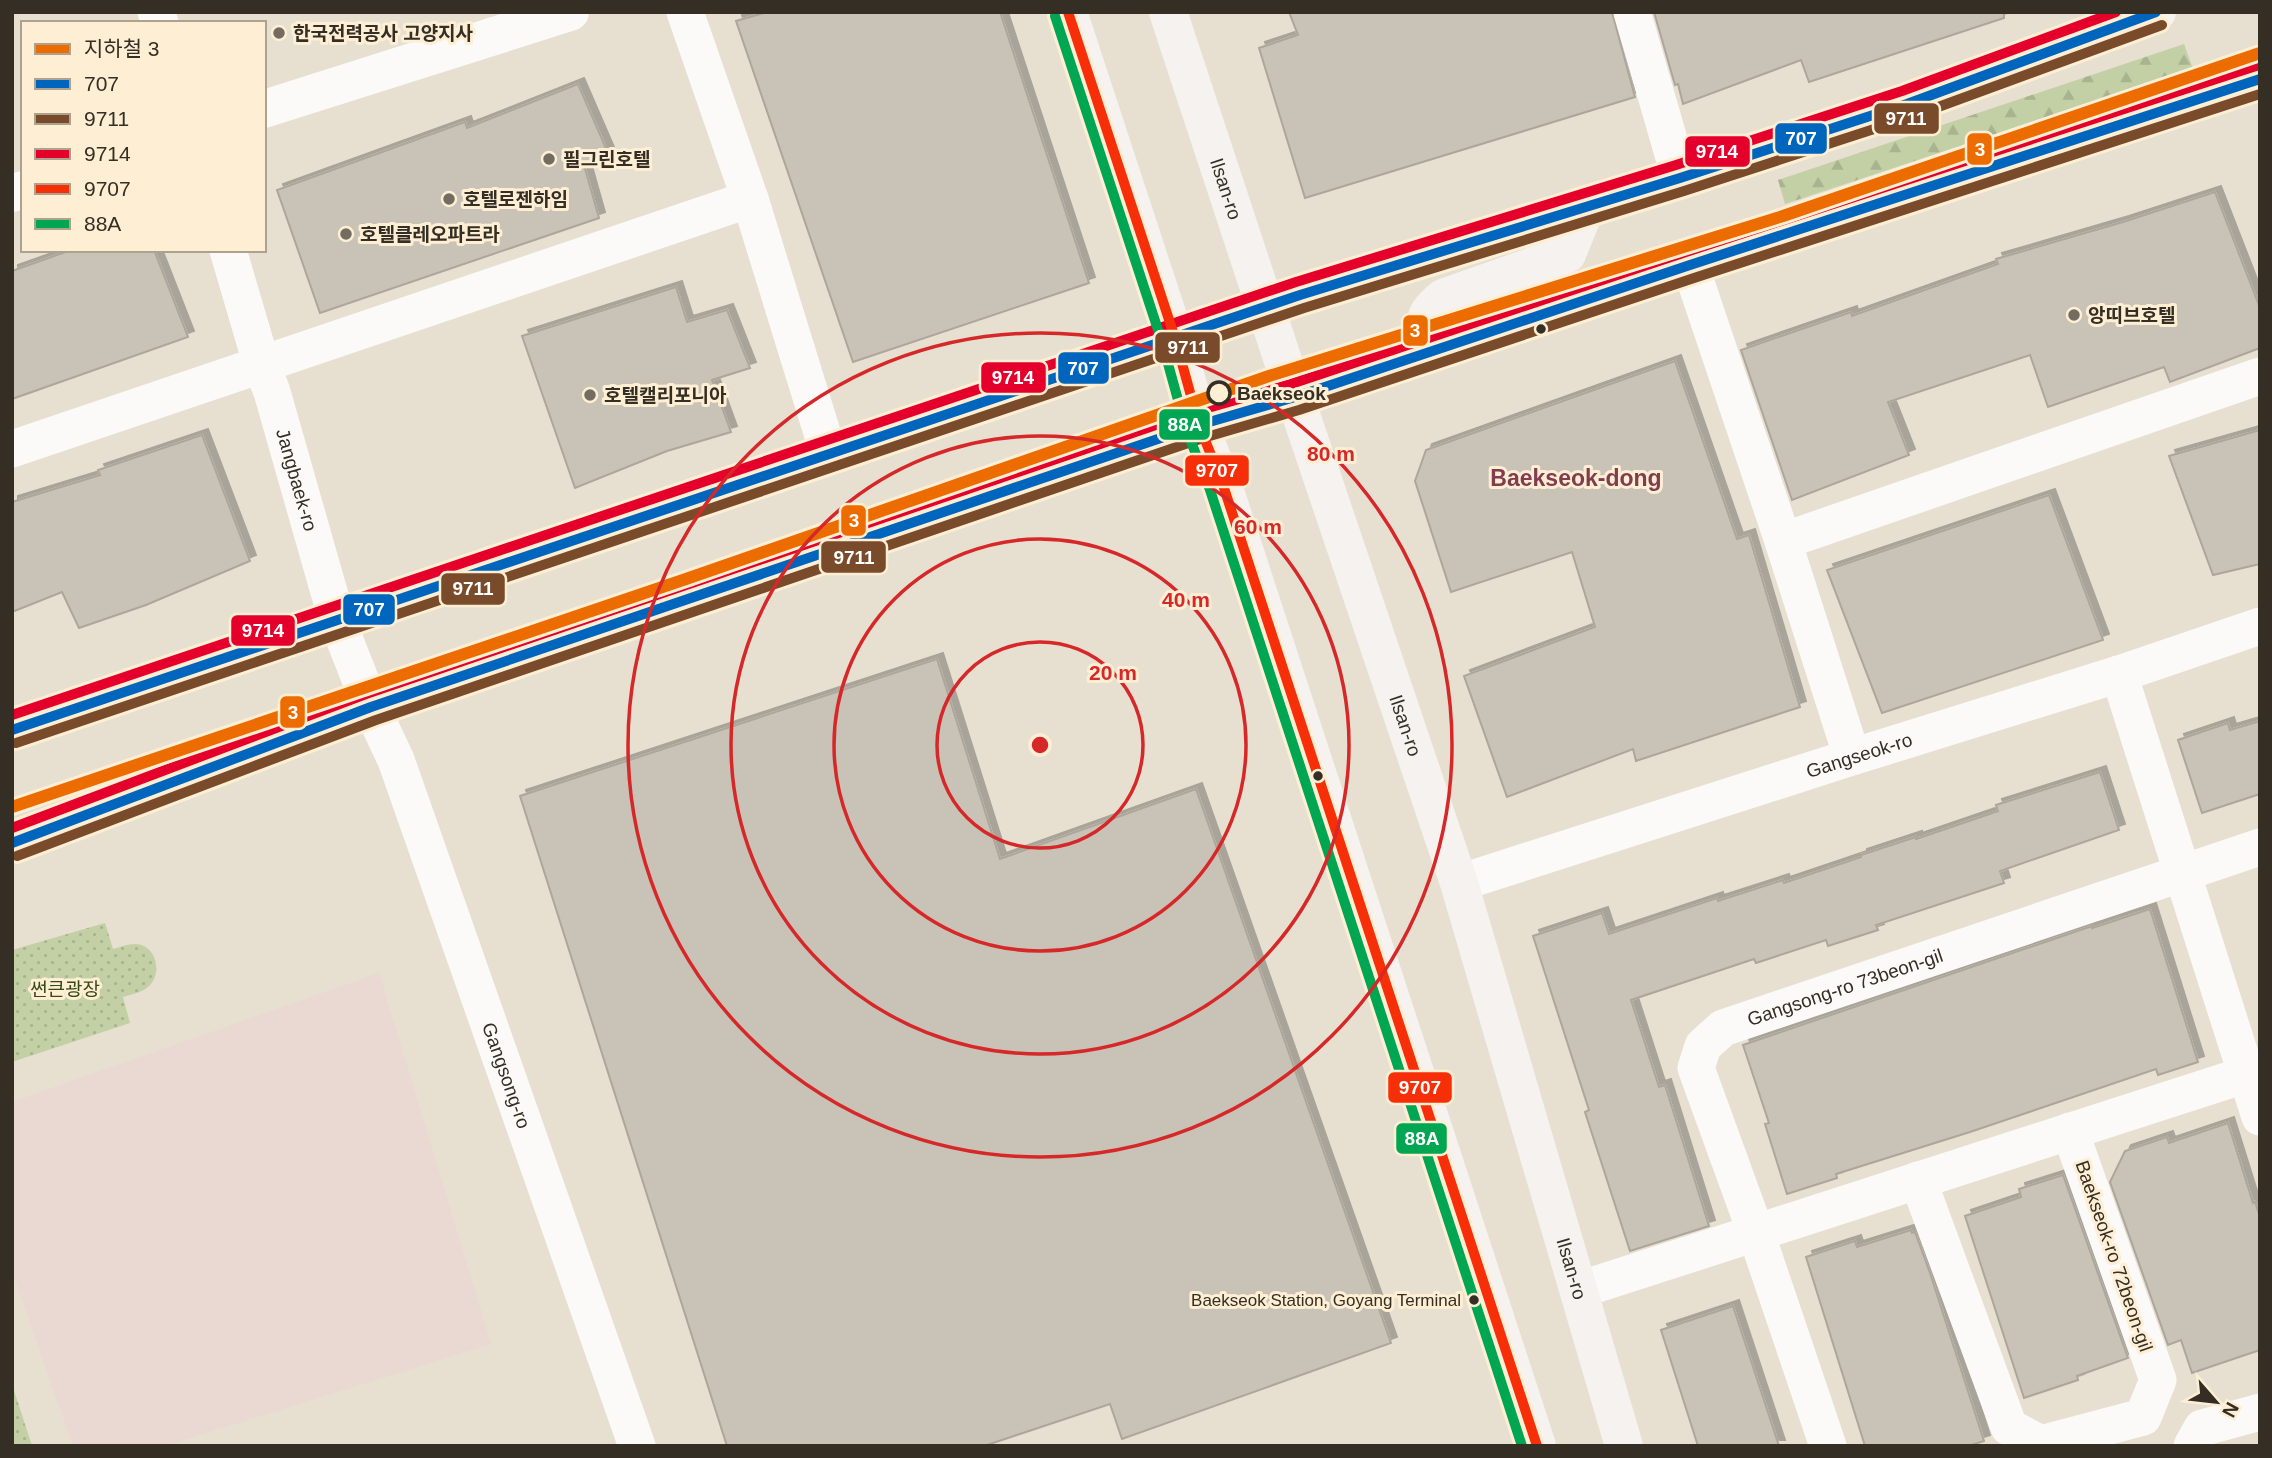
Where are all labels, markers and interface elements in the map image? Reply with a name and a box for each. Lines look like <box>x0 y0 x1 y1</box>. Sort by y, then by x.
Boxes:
legend <box>21 21 266 252</box>
place label: 한국전력공사 고양지사 <box>293 23 474 44</box>
marker: 한국전력공사 고양지사 <box>271 25 287 41</box>
text: 지하철 3 <box>84 37 159 60</box>
text: 707 <box>84 72 119 95</box>
line badge: 9711 <box>1873 102 1940 135</box>
text: 9711 <box>84 107 129 130</box>
text: 9711 <box>1885 108 1927 129</box>
line badge: 707 <box>1774 122 1828 155</box>
text: 707 <box>1785 128 1817 149</box>
line badge: 3 <box>1966 132 1993 166</box>
line badge: 9714 <box>1684 135 1751 168</box>
text: 3 <box>1975 139 1985 160</box>
text: 9714 <box>1696 141 1739 162</box>
text: 9714 <box>84 142 131 165</box>
place label: 필그린호텔 <box>563 149 650 170</box>
marker: 필그린호텔 <box>541 151 557 167</box>
street label: Ilsan-ro <box>1206 155 1246 222</box>
text: 9707 <box>84 177 131 200</box>
place label: 호텔로젠하임 <box>463 189 568 210</box>
marker: 호텔로젠하임 <box>441 191 457 207</box>
text: 88A <box>84 212 121 235</box>
place label: 호텔클레오파트라 <box>360 224 500 245</box>
marker: 호텔클레오파트라 <box>338 226 354 242</box>
place label: 앙띠브호텔 <box>2088 305 2175 326</box>
marker: 앙띠브호텔 <box>2066 307 2082 323</box>
line badge: 3 <box>1402 314 1429 347</box>
text: 3 <box>1410 320 1420 341</box>
unlabelled marker <box>1534 322 1548 336</box>
line badge: 9711 <box>1154 331 1221 364</box>
text: 9711 <box>1167 337 1209 358</box>
line badge: 707 <box>1057 351 1110 385</box>
text: 707 <box>1067 358 1099 379</box>
line badge: 9714 <box>980 361 1047 394</box>
text: 9714 <box>992 367 1035 388</box>
marker: Baekseok <box>1207 381 1231 405</box>
place label: Baekseok <box>1237 383 1326 404</box>
place label: 호텔캘리포니아 <box>604 385 727 406</box>
marker: 호텔캘리포니아 <box>582 387 598 403</box>
line badge: 88A <box>1158 408 1211 441</box>
text: 88A <box>1168 414 1203 435</box>
street label: Jangbaek-ro <box>272 426 322 533</box>
text: 80 m <box>1307 442 1355 465</box>
line badge: 9707 <box>1184 454 1250 487</box>
text: 9707 <box>1196 460 1238 481</box>
district label: Baekseok-dong <box>1490 465 1662 491</box>
line badge: 3 <box>840 504 867 537</box>
text: 3 <box>849 510 859 531</box>
text: 60 m <box>1234 515 1282 538</box>
line badge: 9711 <box>820 540 887 574</box>
text: 9711 <box>833 547 875 568</box>
line badge: 9711 <box>440 572 506 606</box>
text: 9711 <box>452 578 494 599</box>
text: 40 m <box>1162 588 1210 611</box>
line badge: 707 <box>342 593 396 626</box>
text: 707 <box>353 599 385 620</box>
line badge: 9714 <box>230 614 296 647</box>
text: 9714 <box>242 620 285 641</box>
text: 20 m <box>1089 661 1137 684</box>
street label: Ilsan-ro <box>1386 692 1426 759</box>
line badge: 3 <box>279 695 306 729</box>
text: 3 <box>288 702 298 723</box>
street label: Gangseok-ro <box>1803 728 1915 782</box>
centre of rings <box>1028 733 1052 757</box>
unlabelled marker <box>1311 769 1325 783</box>
street label: Gangsong-ro 73beon-gil <box>1744 944 1945 1030</box>
park label: 썬큰광장 <box>30 979 100 1000</box>
street label: Gangsong-ro <box>478 1019 535 1131</box>
line badge: 9707 <box>1387 1071 1453 1104</box>
text: 9707 <box>1399 1077 1441 1098</box>
line badge: 88A <box>1395 1122 1448 1155</box>
text: 88A <box>1405 1128 1440 1149</box>
street label: Baekseok-ro 72beon-gil <box>2071 1158 2157 1354</box>
street label: Ilsan-ro <box>1553 1235 1591 1302</box>
place label: Baekseok Station, Goyang Terminal <box>1191 1291 1461 1310</box>
marker: Baekseok Station, Goyang Terminal <box>1467 1293 1481 1307</box>
north arrow <box>2181 1367 2251 1437</box>
text: N <box>2218 1399 2243 1421</box>

